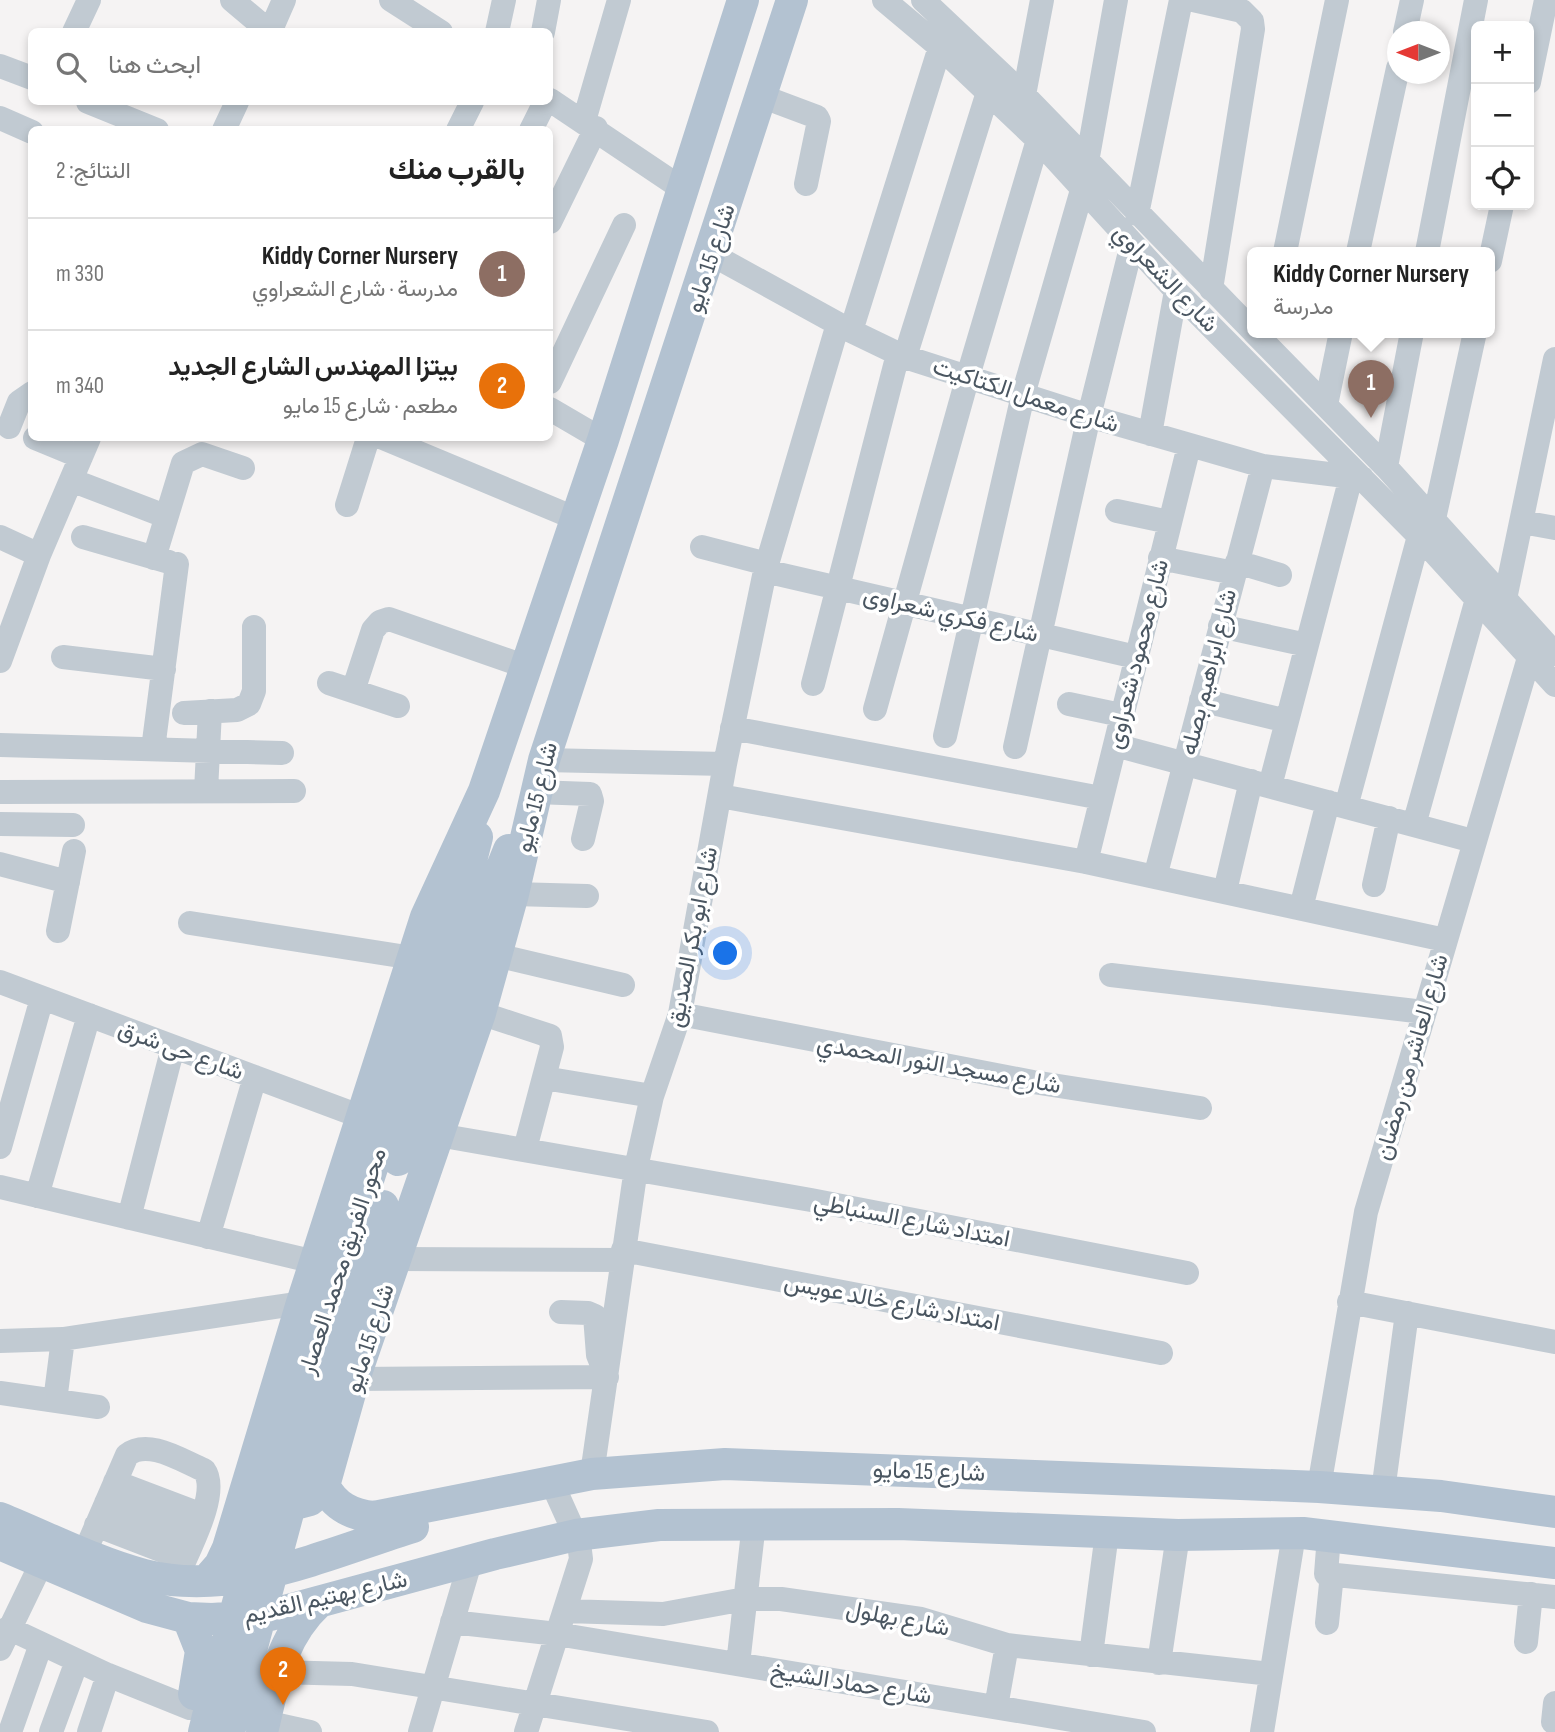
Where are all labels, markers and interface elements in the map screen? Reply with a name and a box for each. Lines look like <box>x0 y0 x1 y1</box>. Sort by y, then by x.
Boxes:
north arrow <box>1387 21 1450 84</box>
map controls <box>1471 21 1534 210</box>
button: + <box>1471 21 1534 84</box>
search box <box>28 28 553 105</box>
icon: search <box>52 48 90 86</box>
text: ابحث هنا <box>108 50 201 81</box>
button: − <box>1471 84 1534 147</box>
button: locate <box>1471 147 1534 210</box>
text: بالقرب منك <box>389 152 525 188</box>
text: النتائج: 2 <box>56 157 131 185</box>
street label: شارع 15 مايو <box>679 200 743 316</box>
street label: شارع الشعراوي <box>1104 218 1224 341</box>
text: Kiddy Corner Nursery <box>262 241 458 272</box>
popup <box>1247 247 1495 338</box>
text: Kiddy Corner Nursery <box>1273 259 1469 290</box>
text: 330 m <box>56 260 104 288</box>
text: 1 <box>497 260 507 288</box>
text: مدرسة · شارع الشعراوي <box>252 275 458 303</box>
text: مدرسة <box>1273 293 1334 321</box>
text: بيتزا المهندس الشارع الجديد <box>168 352 458 383</box>
street label: شارع معمل الكتاكيت <box>929 352 1123 440</box>
pin: 1 <box>1348 360 1394 418</box>
text: 340 m <box>56 372 104 400</box>
text: 2 <box>497 372 507 400</box>
text: مطعم · شارع 15 مايو <box>283 392 458 420</box>
street label: شارع محمود شعراوى <box>1100 556 1176 752</box>
street label: شارع فكري شعراوى <box>860 580 1041 653</box>
street label: شارع ابراهيم بصله <box>1174 586 1244 758</box>
street label: شارع 15 مايو <box>509 739 565 855</box>
street label: شارع ابو بكر الصديق <box>661 844 725 1030</box>
your location <box>708 936 742 970</box>
street label: شارع العاشر من رمضان <box>1368 951 1456 1164</box>
street label: شارع حى شرق <box>114 1014 248 1088</box>
street label: شارع مسجد النور المحمدي <box>814 1029 1063 1104</box>
street label: محور الفريق محمد العصار <box>292 1144 393 1379</box>
street label: امتداد شارع السنباطي <box>811 1187 1013 1258</box>
street label: امتداد شارع خالد عويس <box>782 1267 1002 1339</box>
street label: شارع 15 مايو <box>338 1280 402 1396</box>
street label: شارع 15 مايو <box>872 1455 986 1489</box>
street label: شارع بهتيم القديم <box>240 1565 410 1631</box>
street label: شارع بهلول <box>844 1594 952 1644</box>
pin: 2 <box>260 1647 306 1705</box>
street label: شارع حماد الشيخ <box>768 1656 934 1713</box>

